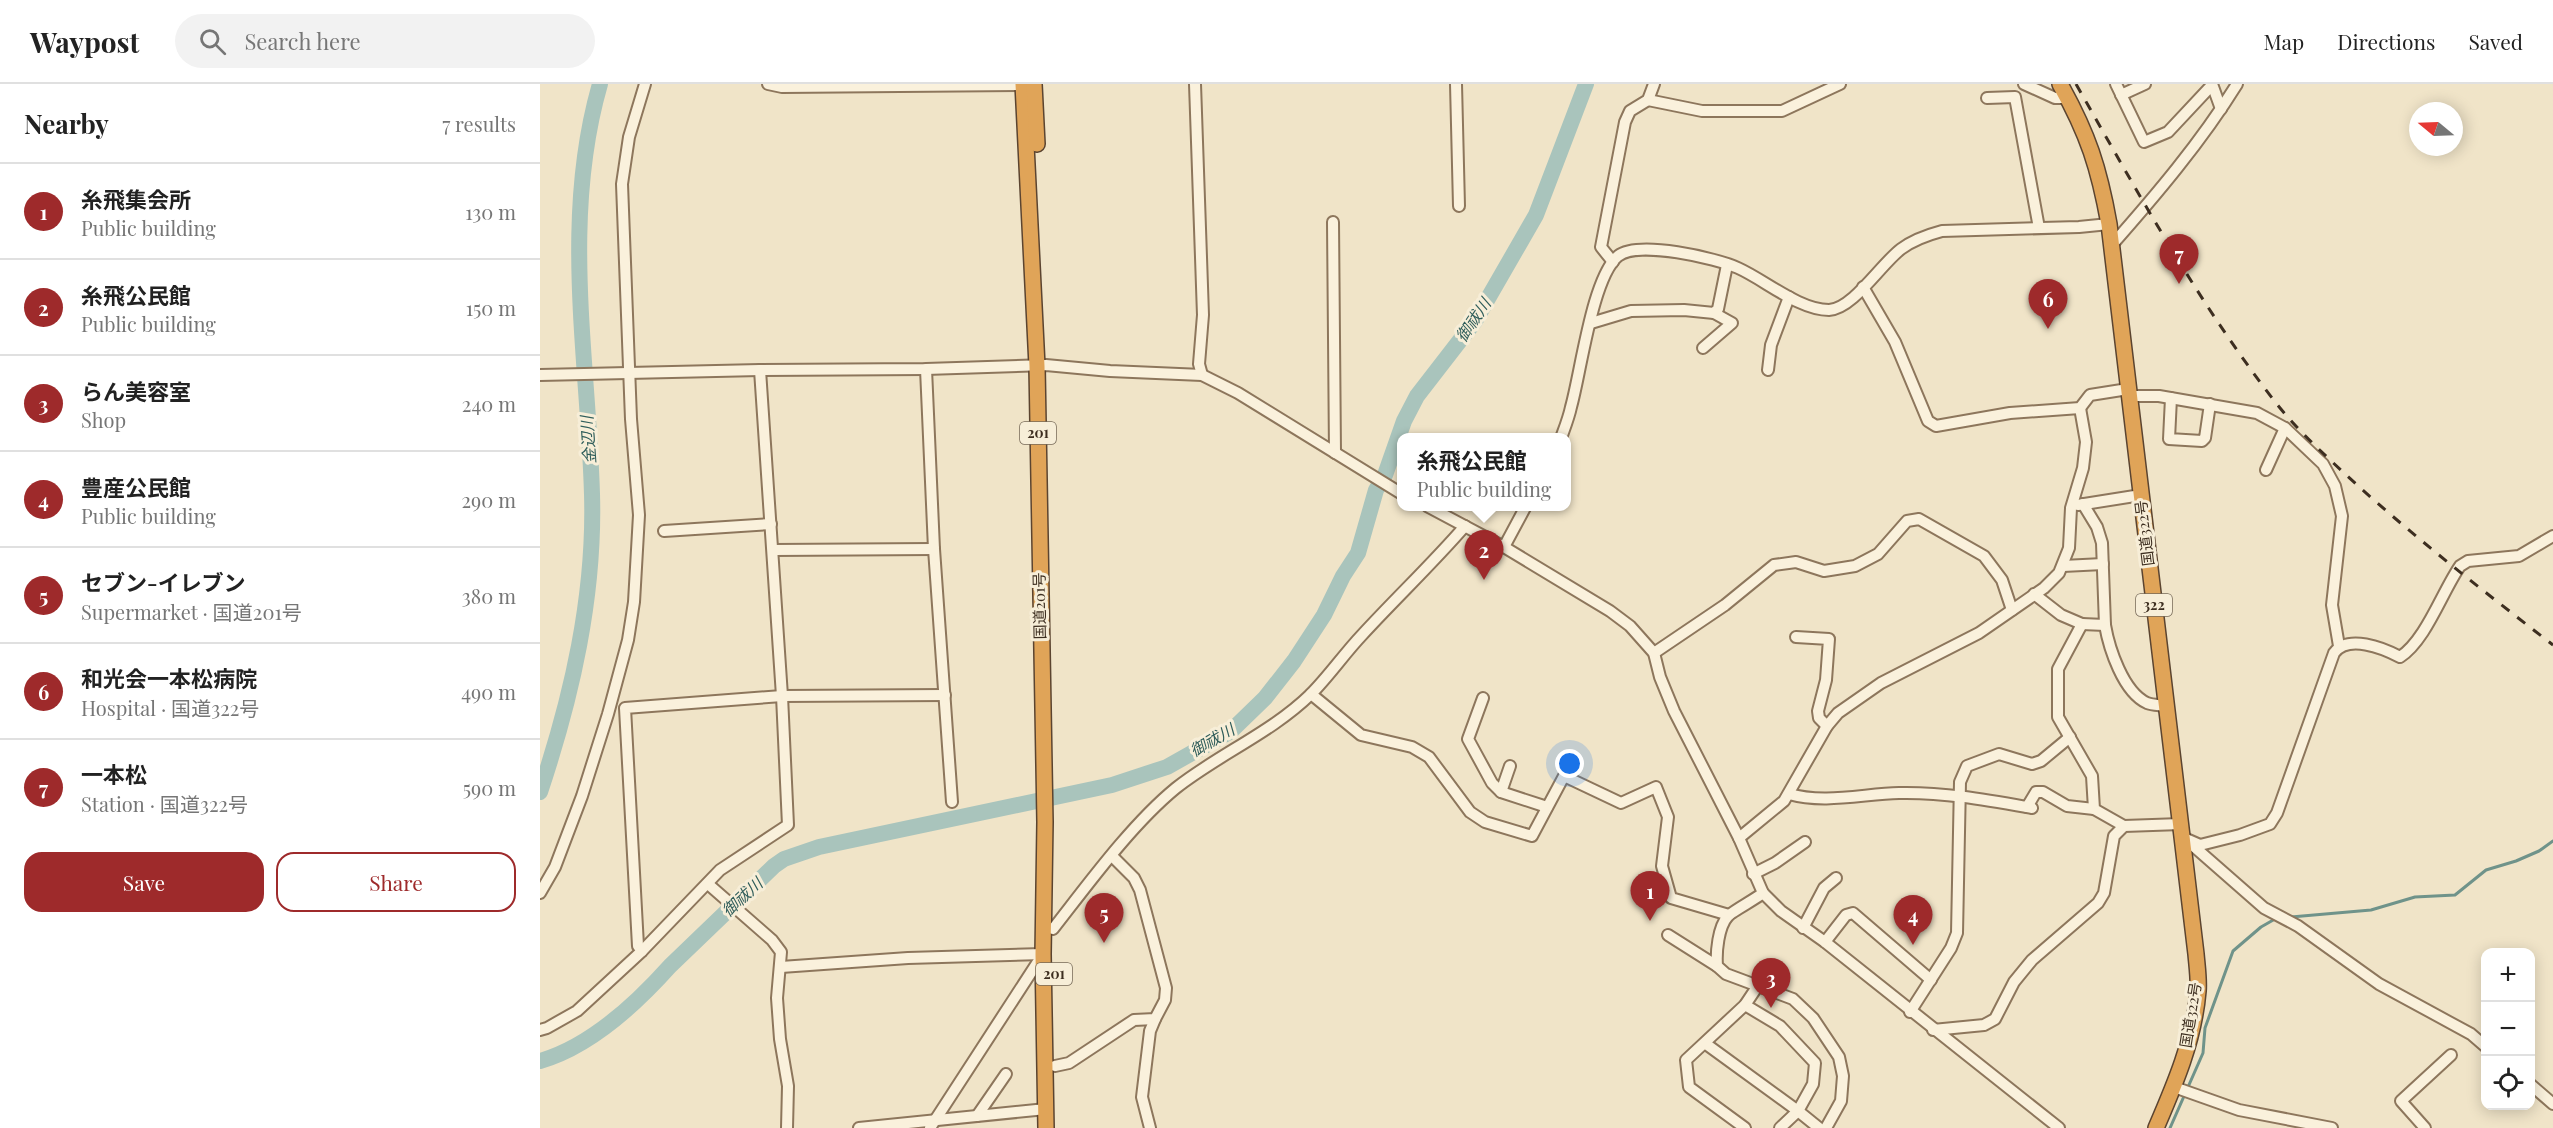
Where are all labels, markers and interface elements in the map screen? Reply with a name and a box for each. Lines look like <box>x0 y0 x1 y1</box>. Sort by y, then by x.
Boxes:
search box <box>175 14 595 68</box>
text: Waypost <box>30 23 139 60</box>
icon: search <box>196 25 229 58</box>
text: Search here <box>244 26 361 56</box>
text: Map <box>2263 27 2304 55</box>
text: Directions <box>2337 27 2435 55</box>
text: Saved <box>2468 27 2523 55</box>
north arrow <box>2409 102 2463 156</box>
text: Nearby <box>24 106 109 141</box>
text: 7 results <box>442 110 516 137</box>
text: 糸飛集会所 <box>81 184 191 214</box>
text: 1 <box>40 198 47 225</box>
text: 130 m <box>465 198 516 225</box>
text: Public building <box>81 214 216 241</box>
pin: 7 <box>2160 234 2198 284</box>
text: 糸飛公民館 <box>81 280 191 310</box>
pin: 6 <box>2028 280 2068 329</box>
water label: 御祓川 <box>1450 292 1496 345</box>
text: 2 <box>38 294 49 321</box>
text: 150 m <box>466 294 516 321</box>
text: Public building <box>81 310 216 337</box>
text: らん美容室 <box>81 376 191 406</box>
text: 3 <box>39 390 48 417</box>
text: 240 m <box>462 390 516 417</box>
text: Shop <box>81 406 126 433</box>
water label: 金辺川 <box>575 413 600 465</box>
road number: 201 <box>1020 422 1056 444</box>
popup <box>1397 433 1571 511</box>
text: 糸飛公民館 <box>1417 445 1527 475</box>
text: 豊産公民館 <box>81 472 191 502</box>
text: Public building <box>1417 475 1551 502</box>
text: 4 <box>38 486 49 513</box>
text: 290 m <box>462 486 516 513</box>
street label: 国道322号 <box>2130 499 2158 567</box>
text: Public building <box>81 502 216 529</box>
pin: 2 <box>1464 530 1504 580</box>
text: セブン-イレブン <box>81 567 246 597</box>
street label: 国道201号 <box>1028 572 1050 640</box>
text: 5 <box>39 582 48 609</box>
text: 380 m <box>462 582 516 609</box>
road number: 322 <box>2136 594 2172 616</box>
text: Supermarket · 国道201号 <box>81 598 302 625</box>
text: 和光会一本松病院 <box>81 663 257 693</box>
text: 6 <box>38 678 49 705</box>
text: 490 m <box>461 678 516 705</box>
text: Hospital · 国道322号 <box>81 694 259 721</box>
water label: 御祓川 <box>1186 717 1240 761</box>
your location <box>1555 749 1584 778</box>
text: 一本松 <box>81 759 147 789</box>
text: 7 <box>39 774 48 801</box>
text: 590 m <box>463 774 516 801</box>
text: Station · 国道322号 <box>81 790 248 817</box>
button: Save <box>24 852 264 912</box>
button: Share <box>276 852 516 912</box>
water label: 御祓川 <box>717 871 768 921</box>
pin: 1 <box>1630 872 1670 921</box>
pin: 5 <box>1084 894 1124 943</box>
pin: 4 <box>1894 896 1932 945</box>
map controls <box>2481 948 2535 1110</box>
button: + <box>2481 948 2535 1002</box>
pin: 3 <box>1752 958 1790 1008</box>
road number: 201 <box>1036 963 1072 985</box>
street label: 国道322号 <box>2175 981 2205 1049</box>
button: − <box>2481 1002 2535 1056</box>
button: locate <box>2481 1056 2535 1110</box>

